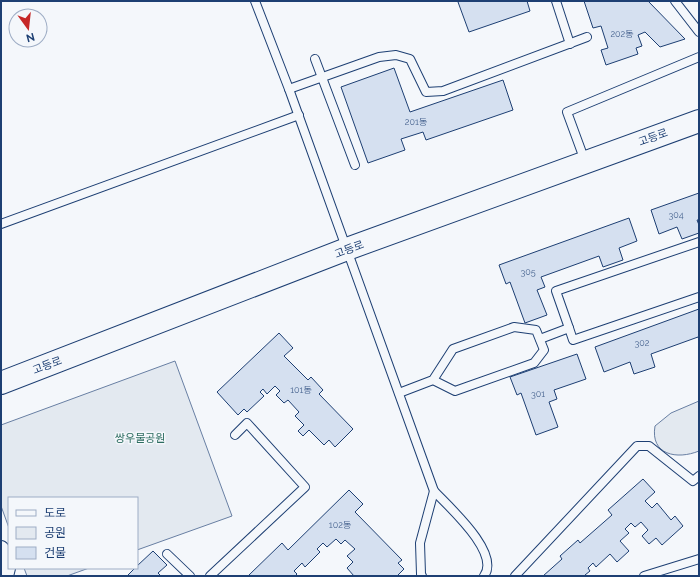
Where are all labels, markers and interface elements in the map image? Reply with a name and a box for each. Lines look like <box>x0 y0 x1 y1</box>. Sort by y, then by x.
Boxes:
north arrow <box>8 8 48 48</box>
house number: 202동 <box>610 29 634 39</box>
text: N <box>25 30 36 45</box>
house number: 201동 <box>405 117 427 127</box>
street label: 고등로 <box>637 126 670 149</box>
house number: 304 <box>668 210 684 220</box>
street label: 고등로 <box>333 238 366 261</box>
house number: 305 <box>520 267 536 277</box>
house number: 302 <box>634 338 650 348</box>
street label: 고등로 <box>31 354 64 377</box>
house number: 101동 <box>290 385 312 395</box>
house number: 301 <box>531 389 545 399</box>
park label: 쌍우물공원 <box>115 432 165 445</box>
legend <box>8 497 138 569</box>
text: 도로 <box>44 506 66 520</box>
house number: 102동 <box>329 520 351 530</box>
text: 공원 <box>44 526 66 540</box>
text: 건물 <box>44 546 66 560</box>

